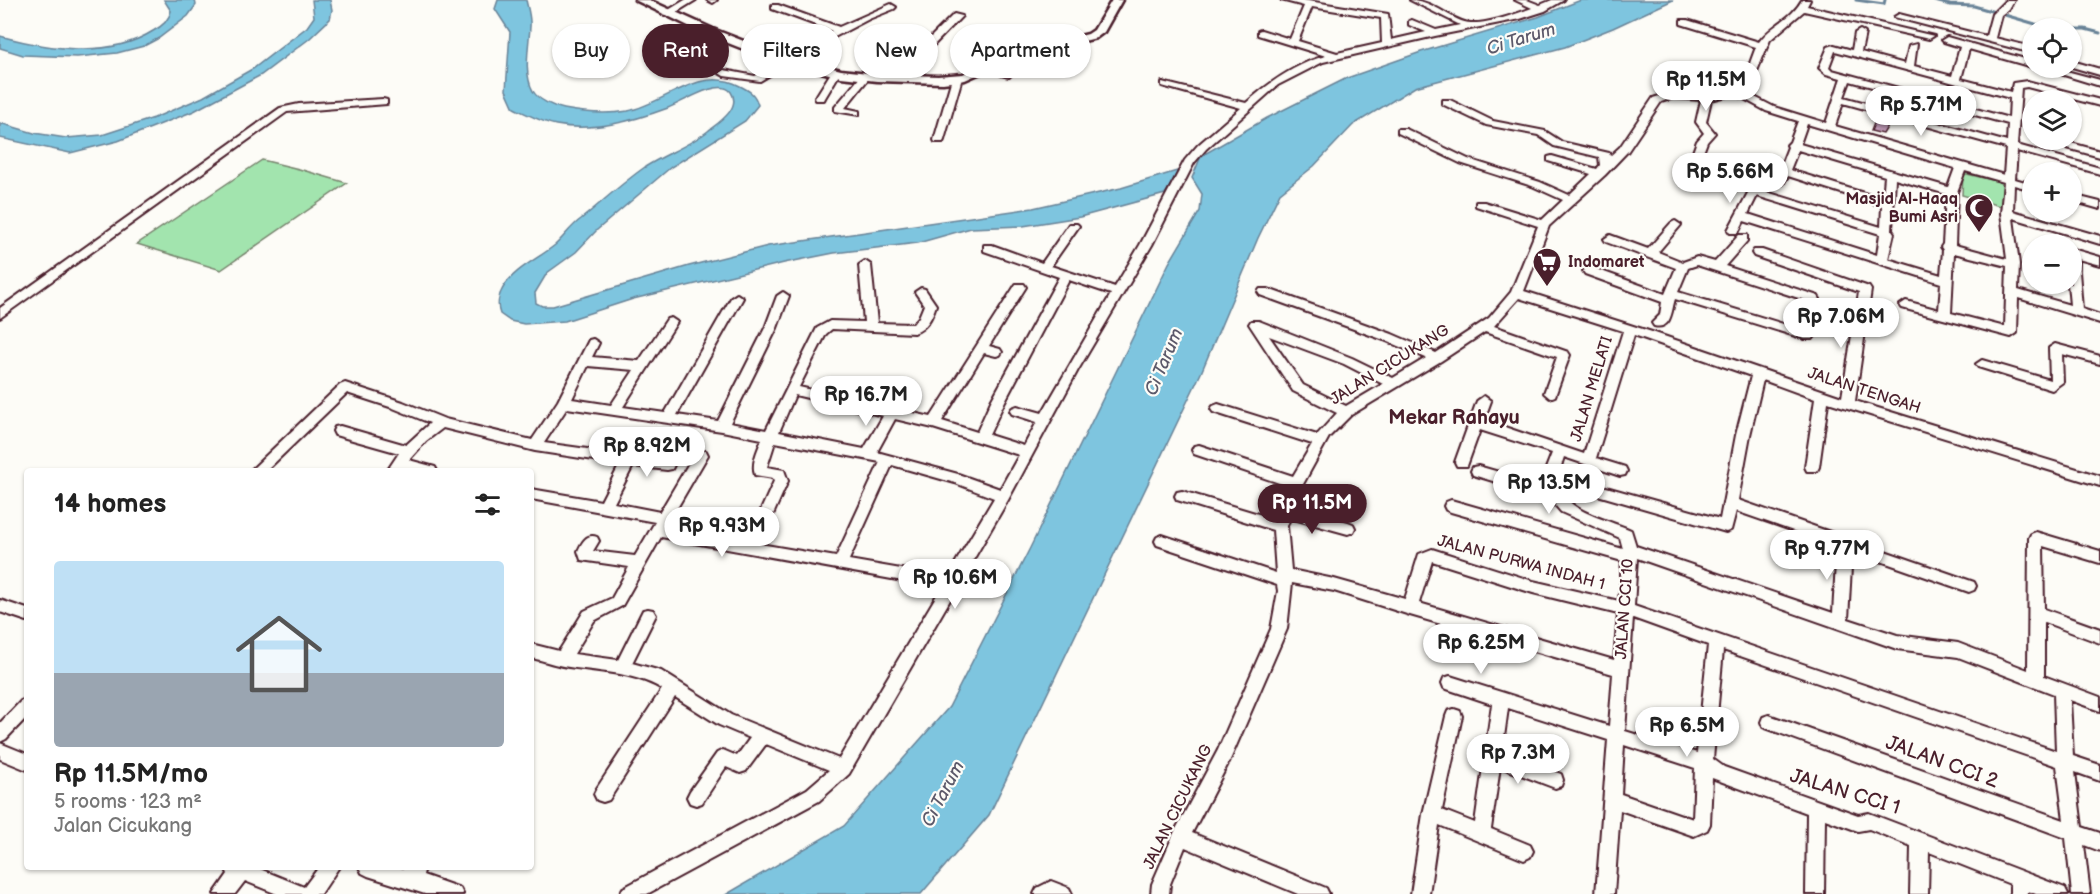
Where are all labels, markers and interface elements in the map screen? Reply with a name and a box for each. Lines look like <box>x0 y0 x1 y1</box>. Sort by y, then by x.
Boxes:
map controls <box>2022 18 2082 294</box>
button: locate <box>2022 18 2082 78</box>
water label: Ci Tarum <box>1484 19 1558 59</box>
chip: Buy <box>552 24 630 78</box>
chip: Rent <box>642 24 729 78</box>
chip: Filters <box>741 24 842 78</box>
chip: New <box>854 24 938 78</box>
chip: Apartment <box>950 24 1091 78</box>
pin: Rp 11.5M <box>1644 61 1768 112</box>
text: Rp 11.5M <box>1666 68 1746 92</box>
pin: Rp 5.71M <box>1859 86 1983 137</box>
button: layers <box>2022 90 2082 150</box>
text: Rp 5.71M <box>1879 93 1963 117</box>
pin: Rp 5.66M <box>1668 153 1792 204</box>
text: Rp 5.66M <box>1686 160 1774 184</box>
button: + <box>2022 162 2082 222</box>
place label: Masjid Al-Haaq Bumi Asri <box>1846 190 1958 227</box>
mosque icon: Masjid Al-Haaq Bumi Asri <box>1963 192 1995 234</box>
button: − <box>2022 234 2082 294</box>
supermarket icon: Indomaret <box>1531 246 1563 288</box>
place label: Indomaret <box>1568 253 1645 272</box>
pin: Rp 7.06M <box>1779 298 1903 349</box>
text: Rp 7.06M <box>1797 305 1885 329</box>
street label: JALAN CICUKANG <box>1327 321 1453 409</box>
water label: Ci Tarum <box>1140 325 1188 399</box>
street label: JALAN MELATI <box>1567 334 1617 444</box>
street label: JALAN TENGAH <box>1805 364 1923 418</box>
pin: Rp 16.7M <box>804 376 928 427</box>
text: Rp 16.7M <box>824 383 908 407</box>
district label: Mekar Rahayu <box>1388 406 1520 430</box>
pin: Rp 8.92M <box>585 427 709 478</box>
text: Rp 8.92M <box>603 434 691 458</box>
pin: Rp 13.5M <box>1487 464 1611 515</box>
text: Rp 13.5M <box>1507 471 1591 495</box>
pin: Rp 11.5M <box>1250 484 1374 535</box>
icon: filters <box>471 488 504 521</box>
text: 14 homes <box>54 489 166 520</box>
text: Rp 11.5M <box>1272 491 1352 515</box>
pin: Rp 9.93M <box>660 507 784 558</box>
text: Rp 9.93M <box>678 514 766 538</box>
pin: Rp 9.77M <box>1765 530 1889 581</box>
street label: JALAN PURWA INDAH 1 <box>1435 532 1607 594</box>
text: Rp 9.77M <box>1784 537 1870 561</box>
street label: JALAN CCI 10 <box>1612 558 1638 660</box>
pin: Rp 10.6M <box>893 559 1017 610</box>
text: Rp 10.6M <box>912 566 998 590</box>
icon: home <box>225 600 333 708</box>
pin: Rp 6.25M <box>1419 624 1543 675</box>
text: Rp 6.25M <box>1437 631 1525 655</box>
pin: Rp 6.5M <box>1632 707 1742 758</box>
text: Rp 6.5M <box>1649 714 1725 738</box>
street label: JALAN CCI 2 <box>1883 731 2002 793</box>
pin: Rp 7.3M <box>1463 734 1573 785</box>
text: Rp 7.3M <box>1481 741 1555 765</box>
street label: JALAN CICUKANG <box>1140 742 1216 872</box>
water label: Ci Tarum <box>917 758 969 830</box>
text: Rp 11.5M/mo <box>54 759 208 790</box>
street label: JALAN CCI 1 <box>1787 764 1903 820</box>
text: 5 rooms · 123 m² <box>54 790 202 814</box>
text: Jalan Cicukang <box>54 814 192 838</box>

